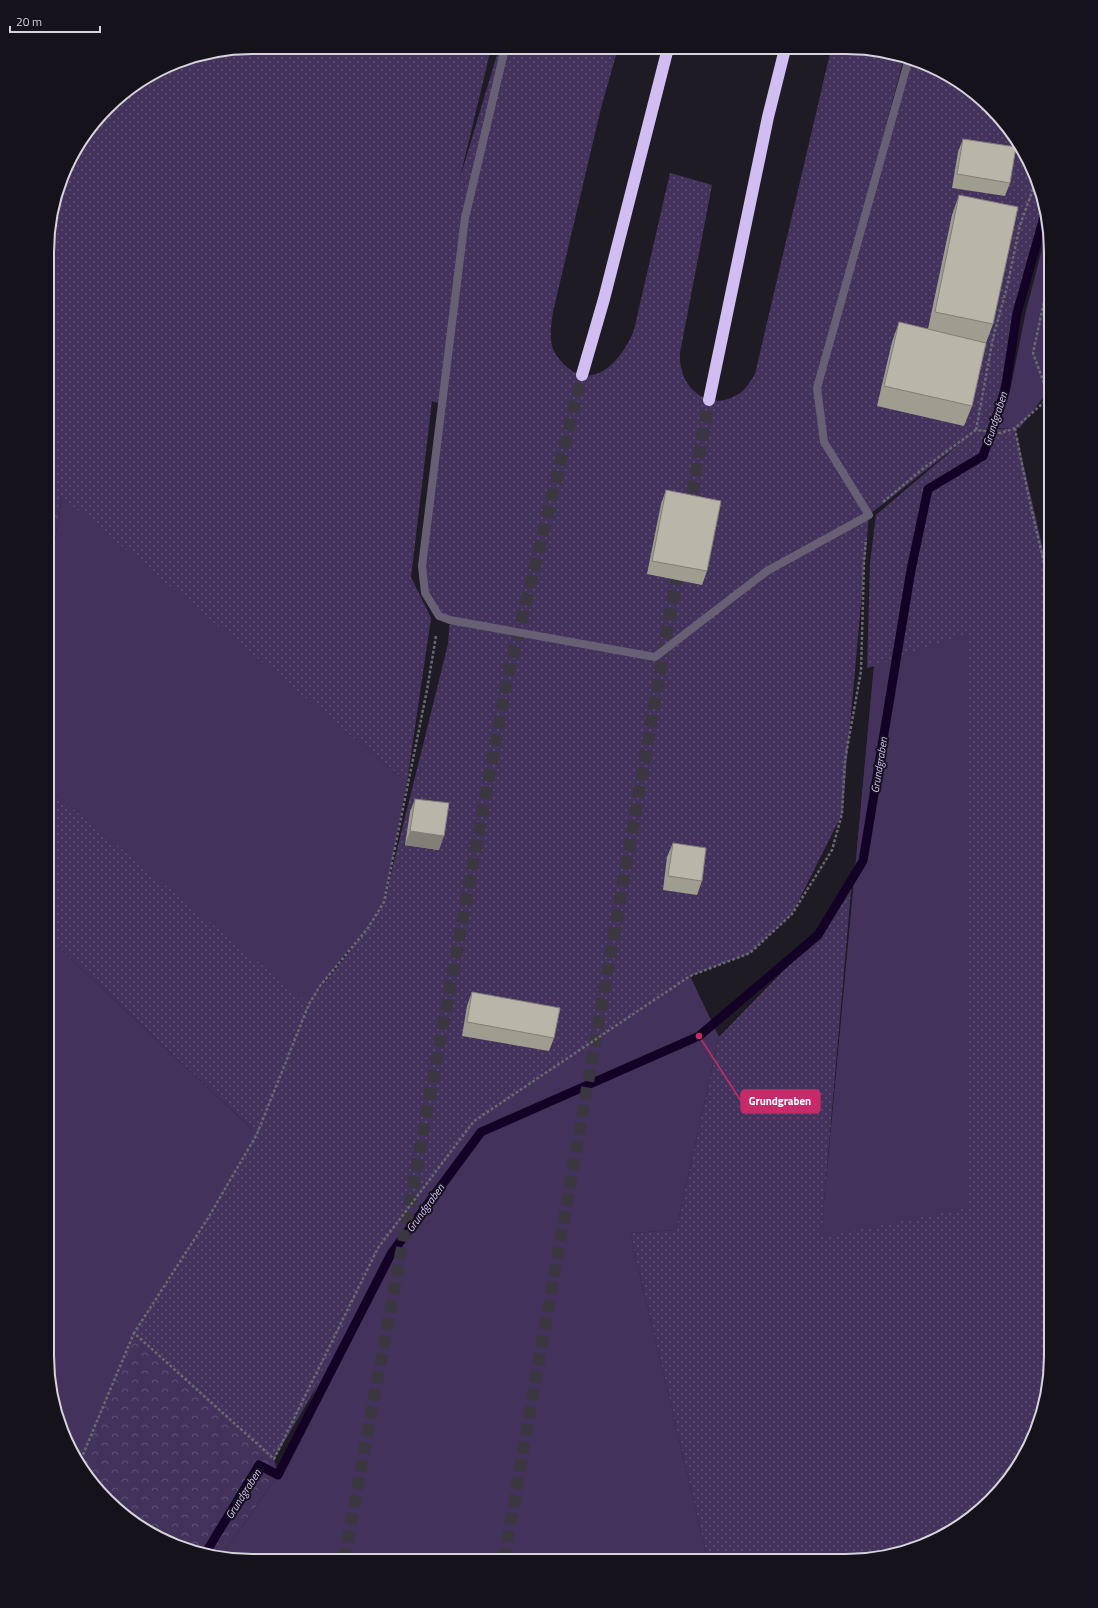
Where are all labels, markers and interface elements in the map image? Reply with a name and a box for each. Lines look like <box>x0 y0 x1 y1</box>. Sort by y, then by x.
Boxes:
scale bar <box>10 8 100 34</box>
text: 20 m <box>16 12 42 31</box>
water label: Grundgraben <box>979 389 1011 448</box>
water label: Grundgraben <box>867 735 891 794</box>
callout: Grundgraben <box>741 1090 820 1113</box>
text: Grundgraben <box>749 1093 811 1109</box>
water label: Grundgraben <box>402 1180 448 1235</box>
water label: Grundgraben <box>221 1465 265 1522</box>

